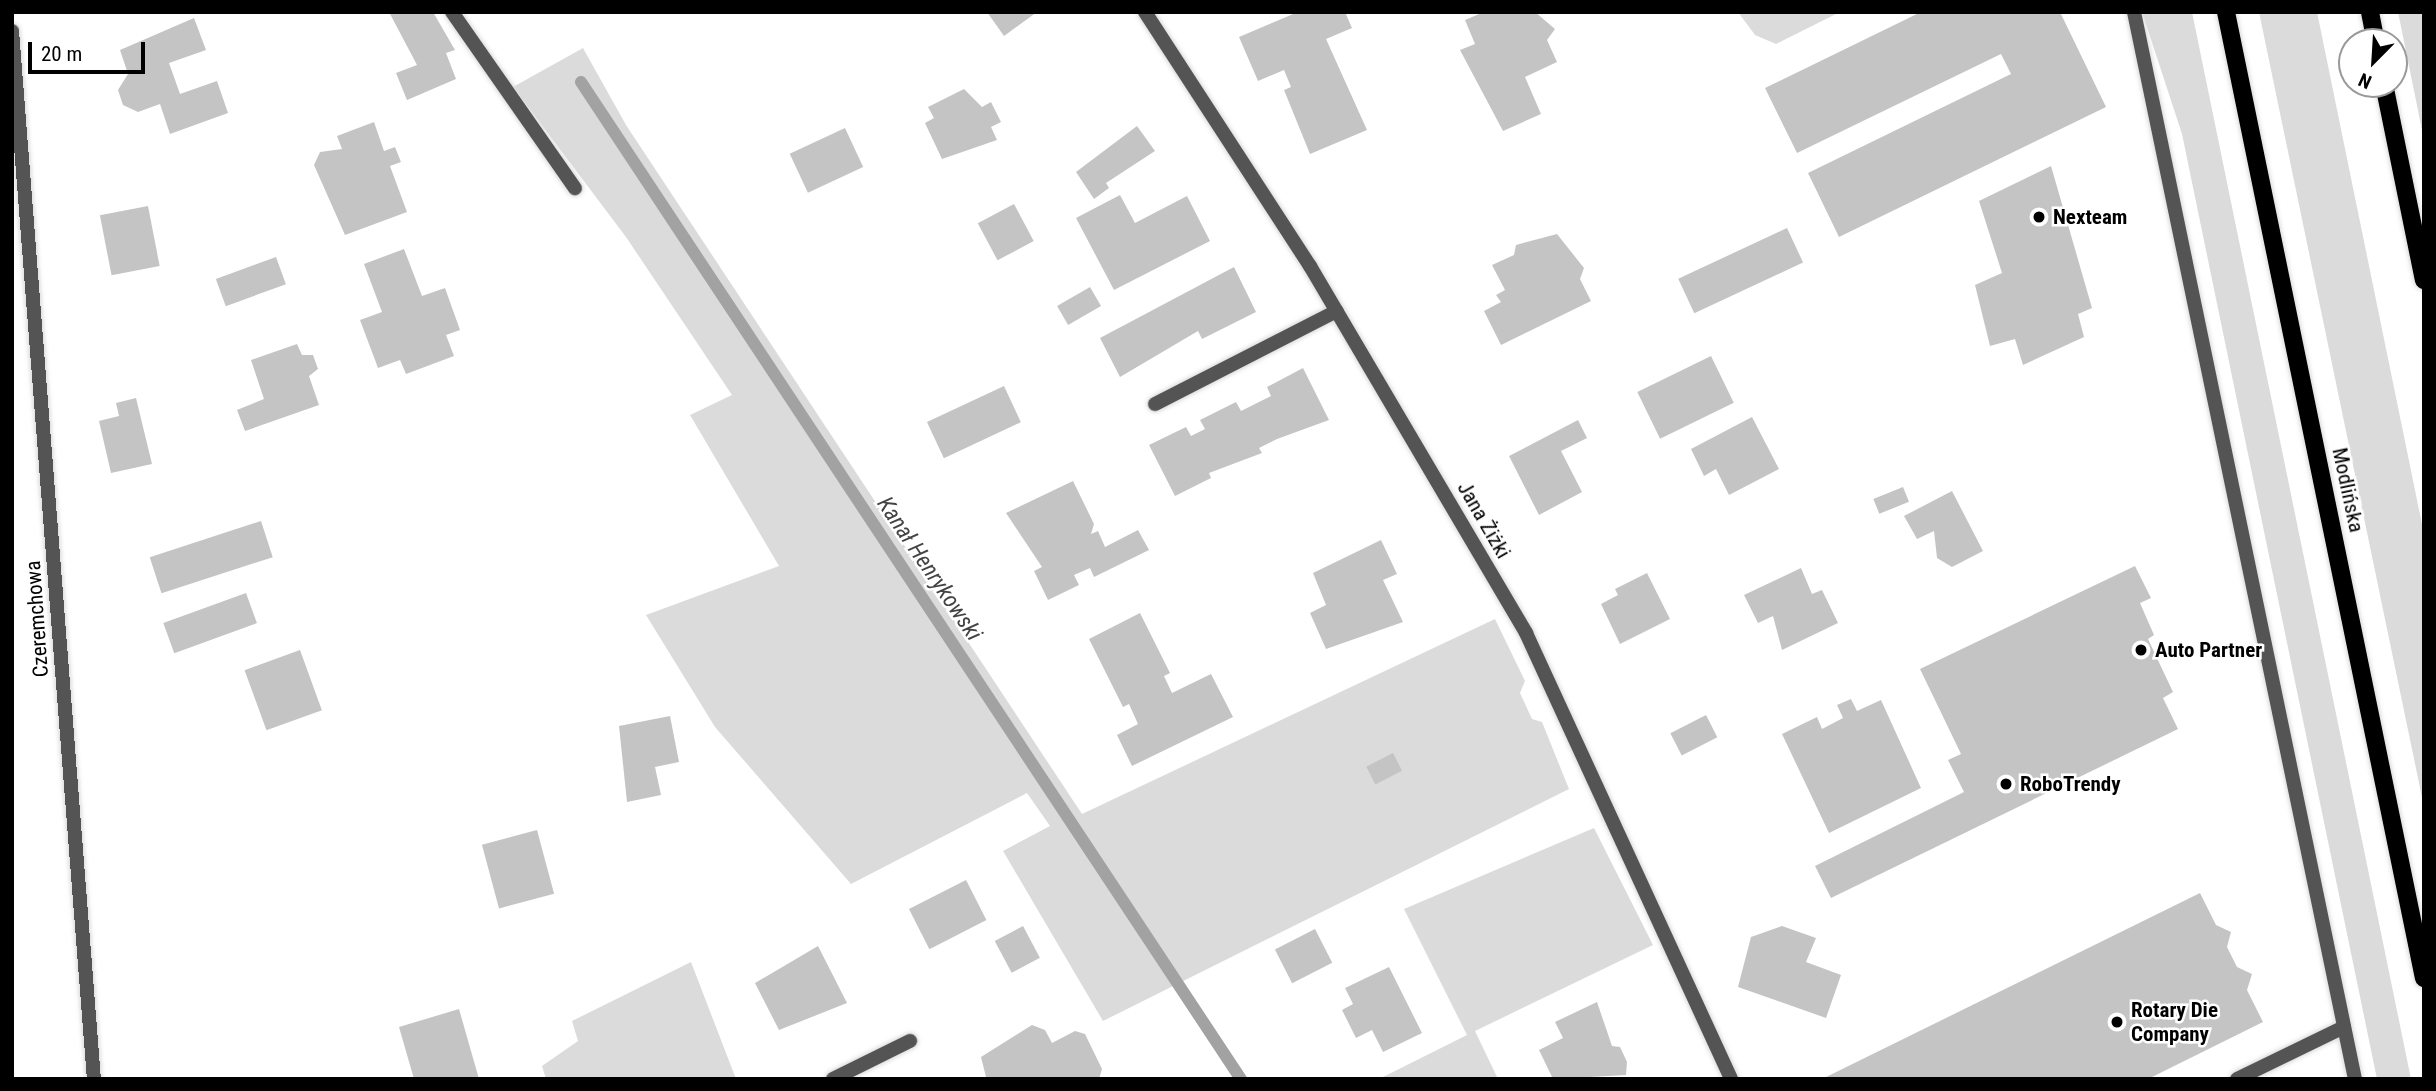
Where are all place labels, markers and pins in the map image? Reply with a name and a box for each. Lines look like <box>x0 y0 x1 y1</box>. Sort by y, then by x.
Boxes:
place label: Nexteam <box>2053 204 2127 230</box>
marker: Nexteam <box>2031 209 2047 225</box>
place label: Auto Partner <box>2155 637 2262 663</box>
marker: Auto Partner <box>2133 642 2149 658</box>
place label: RoboTrendy <box>2020 771 2121 797</box>
marker: RoboTrendy <box>1998 776 2014 792</box>
place label: Rotary Die Company <box>2131 997 2218 1047</box>
marker: Rotary Die Company <box>2109 1014 2125 1030</box>

